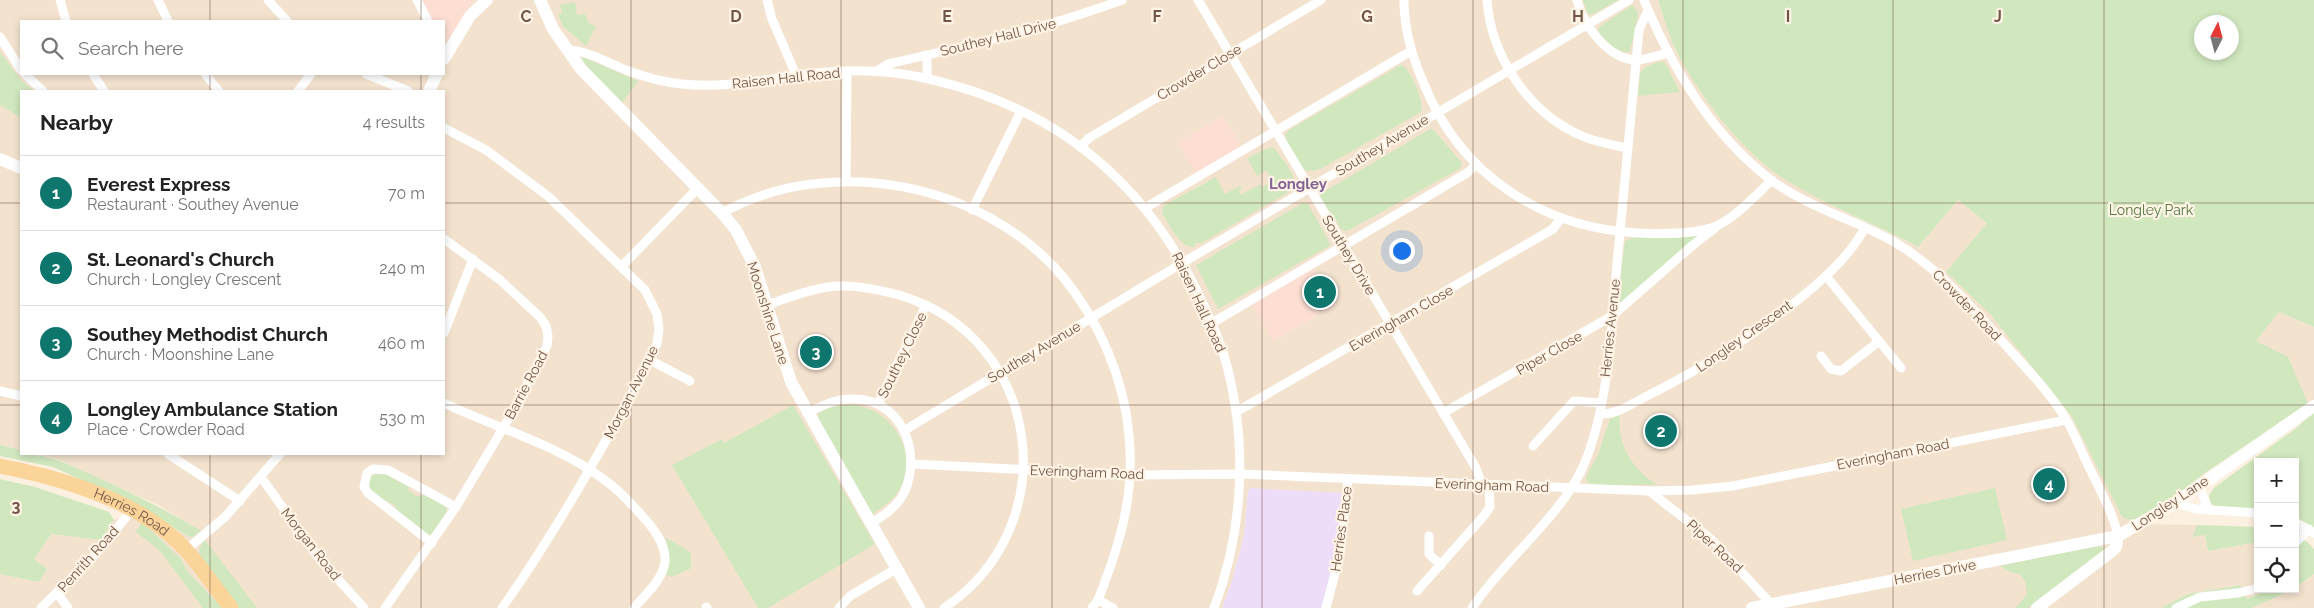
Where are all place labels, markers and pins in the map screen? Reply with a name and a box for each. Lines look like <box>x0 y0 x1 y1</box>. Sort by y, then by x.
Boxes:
pin: 1 <box>1304 273 1336 311</box>
pin: 3 <box>800 333 832 371</box>
pin: 2 <box>1645 412 1677 450</box>
pin: 4 <box>2033 465 2065 503</box>

